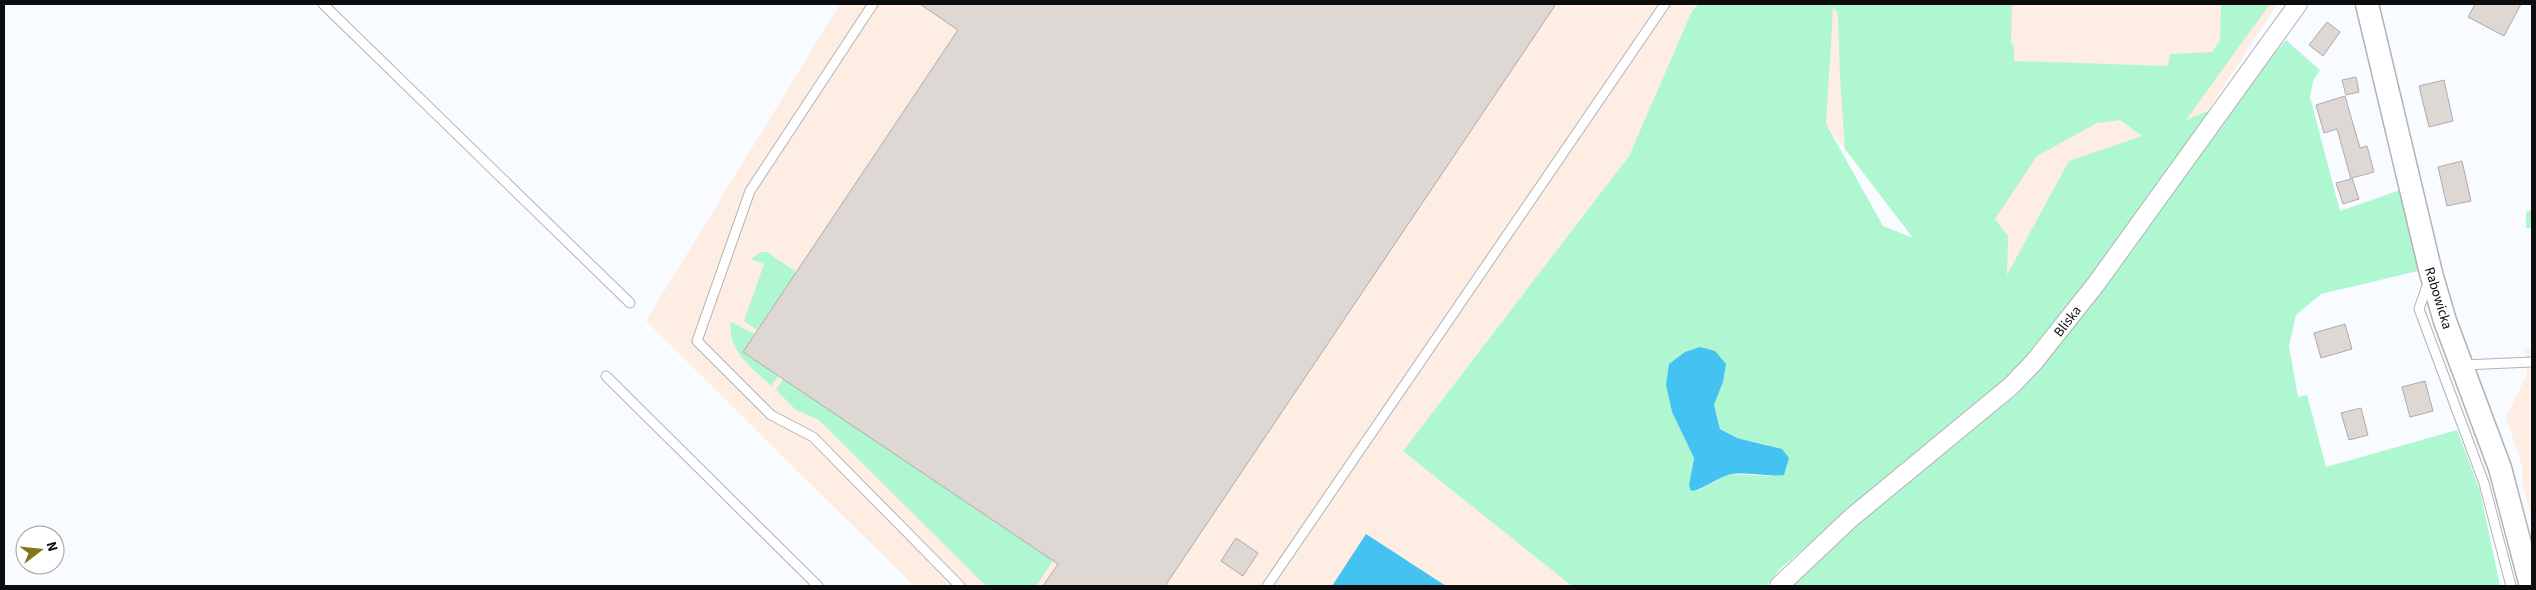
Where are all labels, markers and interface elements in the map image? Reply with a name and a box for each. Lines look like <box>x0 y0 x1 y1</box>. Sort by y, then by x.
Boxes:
street label: Rabowicka <box>2419 265 2457 332</box>
street label: Bliska <box>2049 302 2086 342</box>
north arrow <box>15 525 65 575</box>
text: N <box>41 539 62 554</box>

